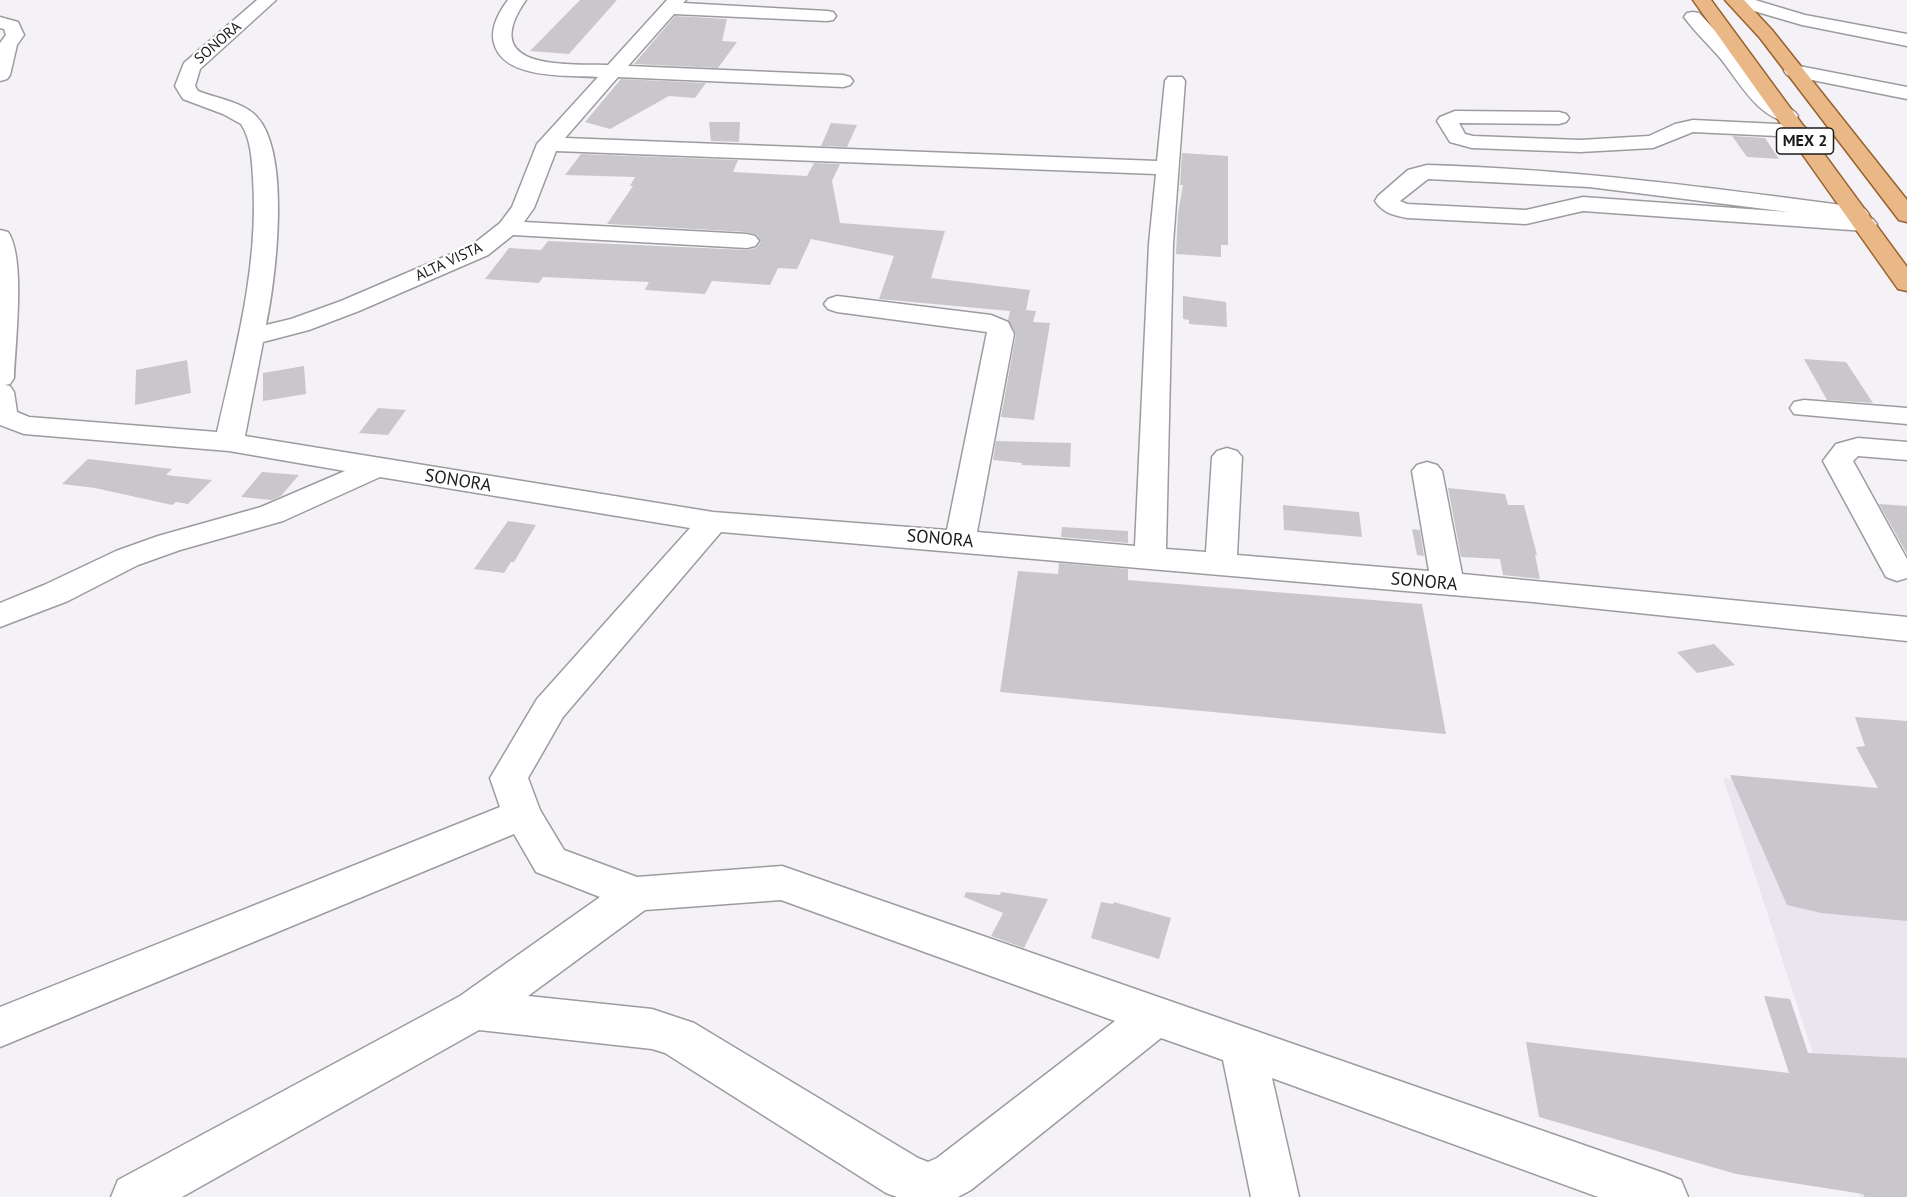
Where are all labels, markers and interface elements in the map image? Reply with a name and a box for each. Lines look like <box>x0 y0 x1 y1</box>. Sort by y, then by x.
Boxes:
street label: SONORA <box>191 18 245 68</box>
road number: MEX 2 <box>1776 128 1834 154</box>
street label: ALTA VISTA <box>413 239 485 285</box>
street label: SONORA <box>423 465 493 497</box>
street label: SONORA <box>906 525 974 553</box>
street label: SONORA <box>1390 568 1458 596</box>

